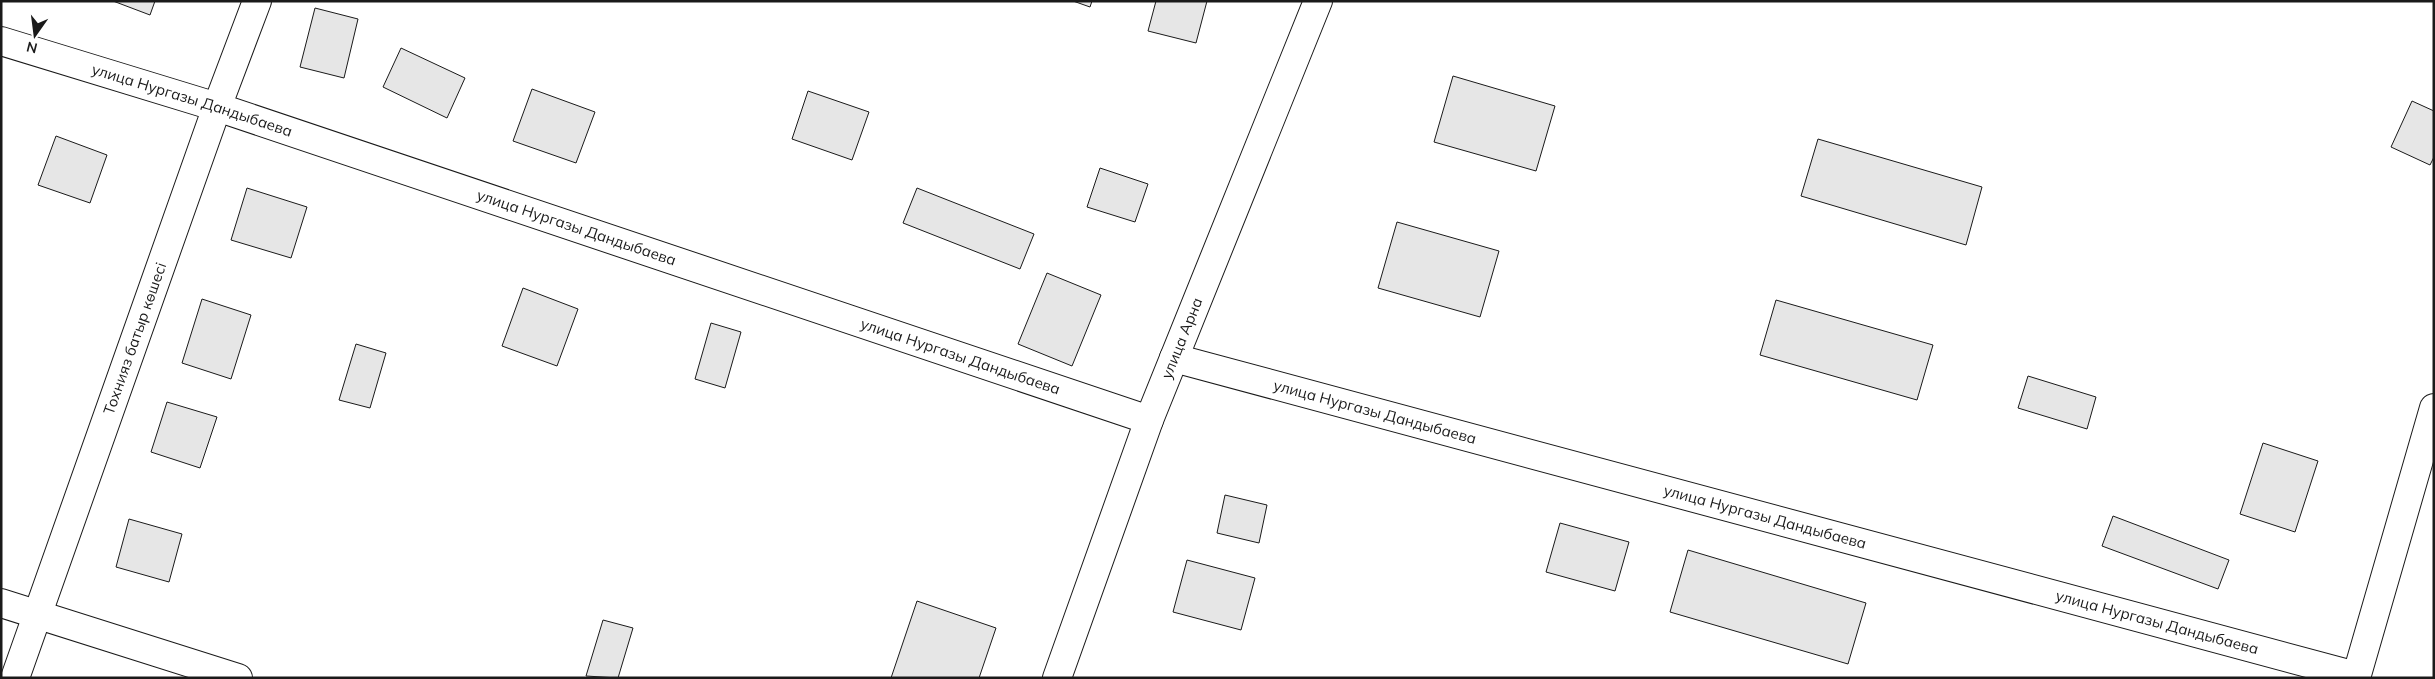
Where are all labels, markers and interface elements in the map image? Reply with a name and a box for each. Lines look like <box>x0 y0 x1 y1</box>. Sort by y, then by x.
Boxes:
north arrow <box>10 10 60 60</box>
text: N <box>25 38 39 58</box>
street label: улица Нургазы Дандыбаева <box>90 59 295 141</box>
street label: улица Нургазы Дандыбаева <box>474 185 679 270</box>
street label: Тохнияз батыр көшесі <box>99 260 170 417</box>
street label: улица Арна <box>1157 295 1206 382</box>
street label: улица Нургазы Дандыбаева <box>858 314 1063 398</box>
street label: улица Нургазы Дандыбаева <box>1272 375 1478 448</box>
street label: улица Нургазы Дандыбаева <box>1662 480 1869 553</box>
street label: улица Нургазы Дандыбаева <box>2054 586 2261 658</box>

